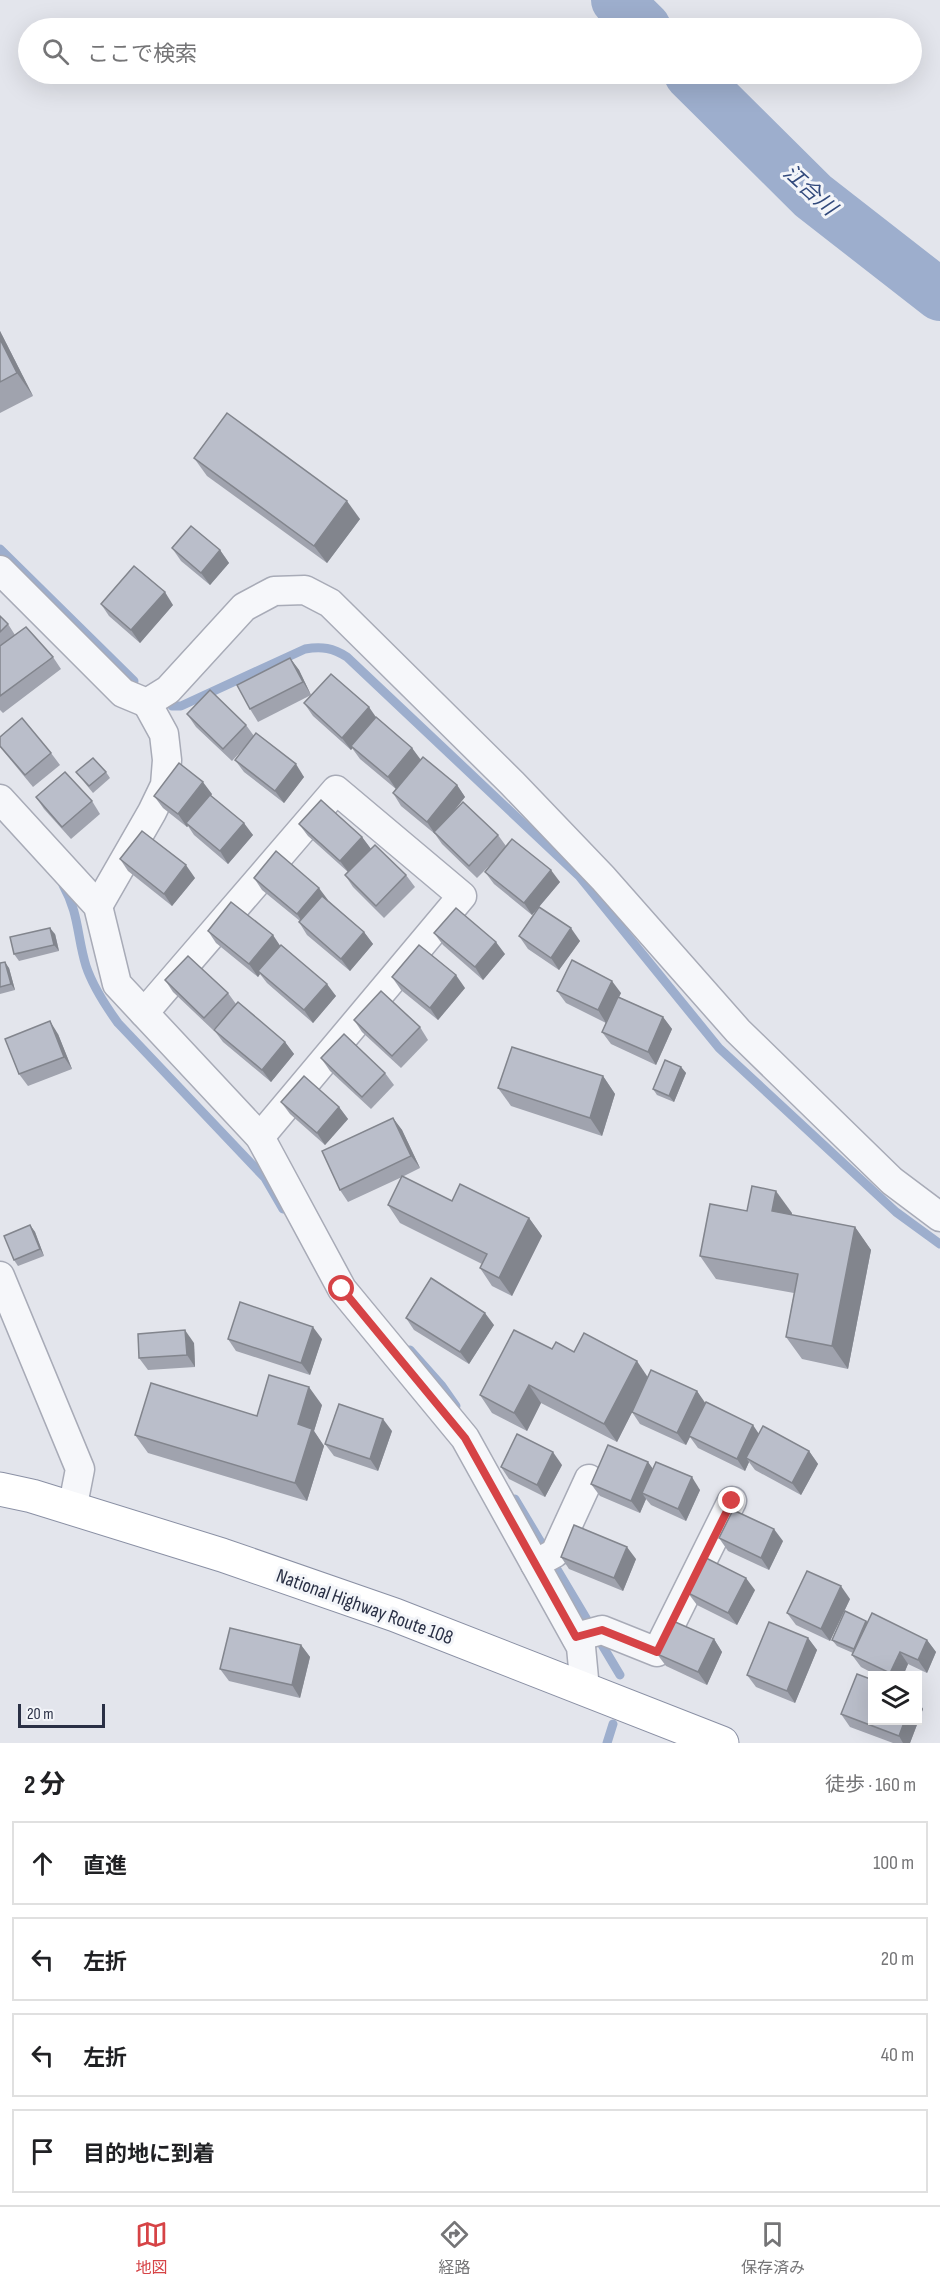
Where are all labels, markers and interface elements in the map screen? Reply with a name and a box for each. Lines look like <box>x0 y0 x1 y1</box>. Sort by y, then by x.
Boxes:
search box <box>18 18 922 84</box>
icon: search <box>39 35 72 68</box>
text: ここで検索 <box>87 41 197 68</box>
water label: 江合川 <box>778 160 843 222</box>
route start <box>328 1275 354 1301</box>
route end <box>718 1487 744 1513</box>
street label: National Highway Route 108 <box>273 1564 456 1650</box>
map controls <box>868 1671 922 1725</box>
button: layers <box>868 1671 922 1725</box>
scale bar <box>18 1701 105 1728</box>
text: 20 m <box>27 1705 54 1724</box>
text: 2 分 <box>24 1770 65 1801</box>
text: 徒歩 · 160 m <box>825 1773 916 1797</box>
icon: ahead <box>26 1847 59 1880</box>
text: 100 m <box>873 1851 914 1875</box>
text: 直進 <box>83 1853 127 1880</box>
icon: left <box>26 1943 59 1976</box>
text: 20 m <box>881 1947 914 1971</box>
text: 左折 <box>83 1949 127 1976</box>
icon: left <box>26 2039 59 2072</box>
text: 40 m <box>881 2043 914 2067</box>
text: 左折 <box>83 2045 127 2072</box>
icon: arrive <box>26 2135 59 2168</box>
text: 目的地に到着 <box>83 2141 215 2168</box>
tab: 地図 <box>135 2218 168 2278</box>
tab: 経路 <box>438 2218 471 2278</box>
tab: 保存済み <box>741 2218 805 2278</box>

